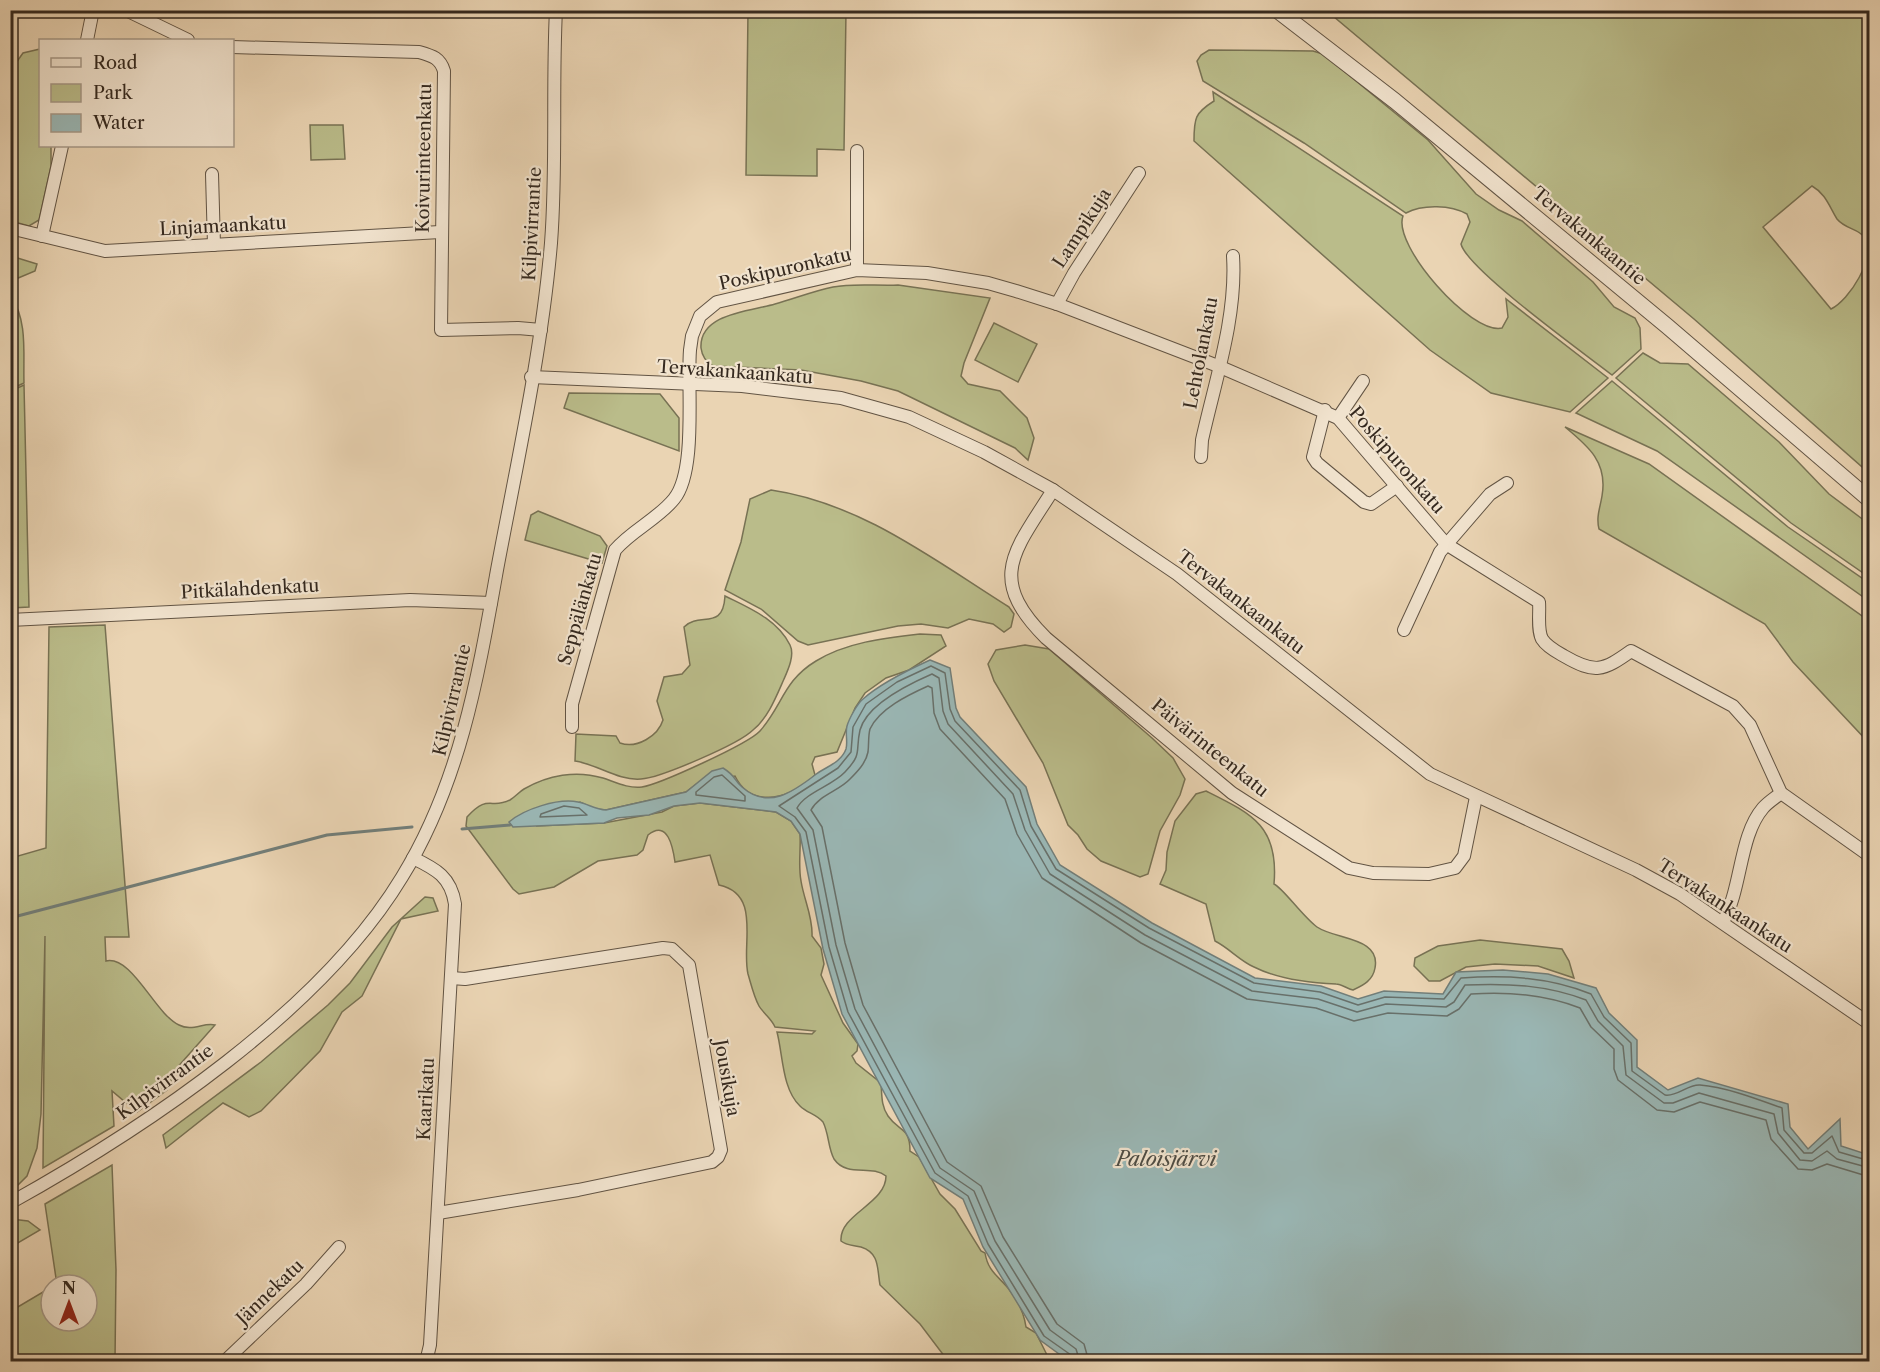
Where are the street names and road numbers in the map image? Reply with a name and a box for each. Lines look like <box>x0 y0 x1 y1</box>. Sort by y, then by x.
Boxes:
street label: Koivurinteenkatu <box>412 83 436 233</box>
street label: Kilpivirrantie <box>518 166 546 282</box>
street label: Tervakankaantie <box>1528 182 1650 290</box>
street label: Lampikuja <box>1048 184 1116 272</box>
street label: Linjamaankatu <box>159 212 287 240</box>
street label: Poskipuronkatu <box>717 243 853 295</box>
street label: Lehtolankatu <box>1179 295 1223 411</box>
street label: Tervakankaankatu <box>656 356 814 388</box>
street label: Poskipuronkatu <box>1344 402 1450 518</box>
street label: Tervakankaankatu <box>1173 545 1309 659</box>
street label: Seppälänkatu <box>553 550 607 668</box>
street label: Pitkälahdenkatu <box>180 574 320 604</box>
street label: Kilpivirrantie <box>428 642 476 758</box>
street label: Päivärinteenkatu <box>1147 694 1273 802</box>
street label: Tervakankaankatu <box>1654 854 1796 958</box>
street label: Jousikuja <box>709 1035 745 1119</box>
street label: Kilpivirrantie <box>112 1040 218 1124</box>
street label: Kaarikatu <box>413 1057 439 1141</box>
street label: Jännekatu <box>230 1254 308 1332</box>

